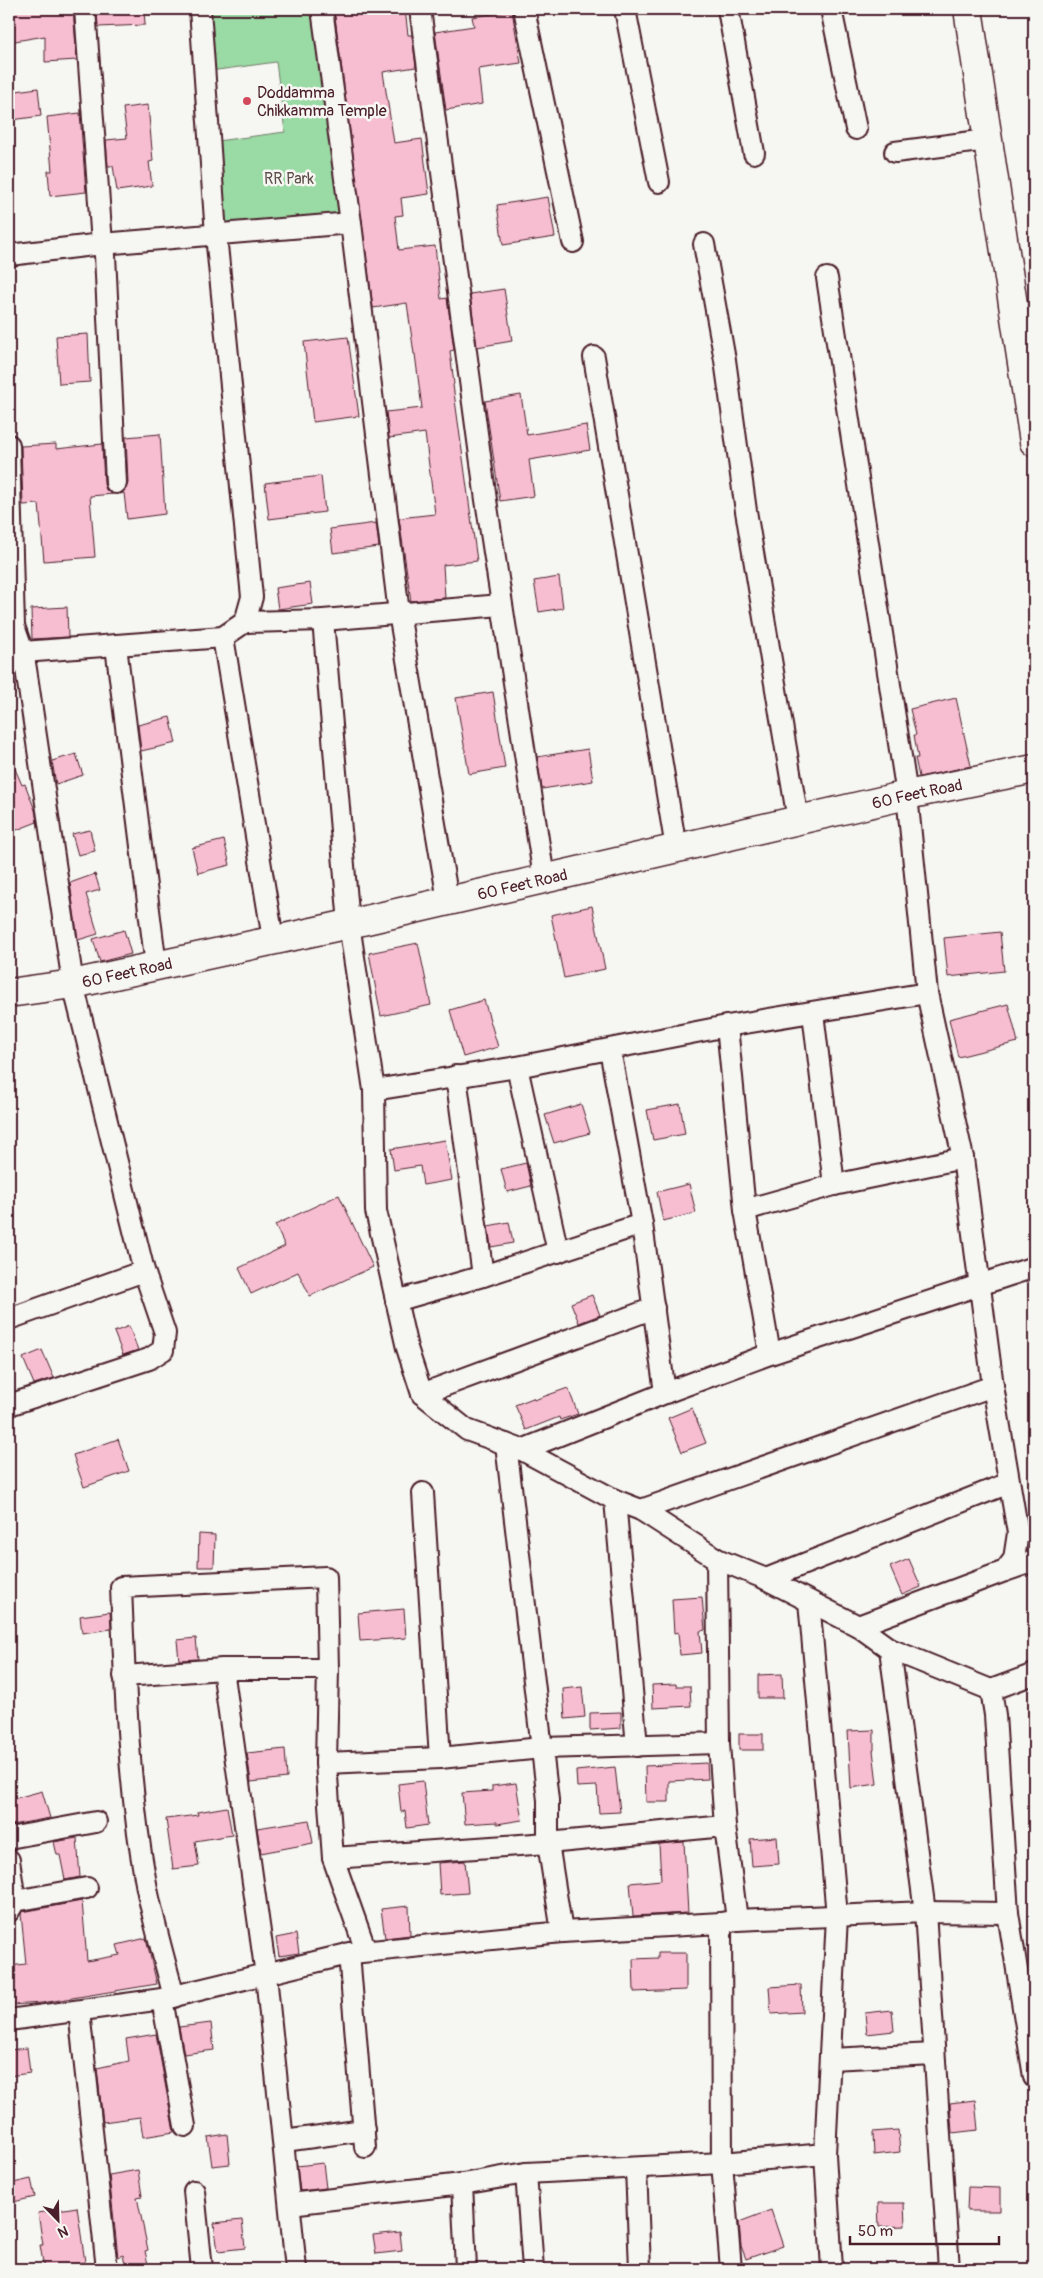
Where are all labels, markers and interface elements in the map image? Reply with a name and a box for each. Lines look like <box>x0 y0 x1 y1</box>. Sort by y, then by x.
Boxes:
place label: Doddamma Chikkamma Temple <box>257 83 387 121</box>
marker: Doddamma Chikkamma Temple <box>241 95 253 107</box>
park label: RR Park <box>264 169 314 189</box>
street label: 60 Feet Road <box>870 775 964 814</box>
street label: 60 Feet Road <box>476 865 570 905</box>
street label: 60 Feet Road <box>80 954 174 993</box>
north arrow <box>32 2196 82 2246</box>
scale bar <box>850 2213 999 2245</box>
text: N <box>55 2222 71 2241</box>
text: 50 m <box>858 2222 893 2241</box>

